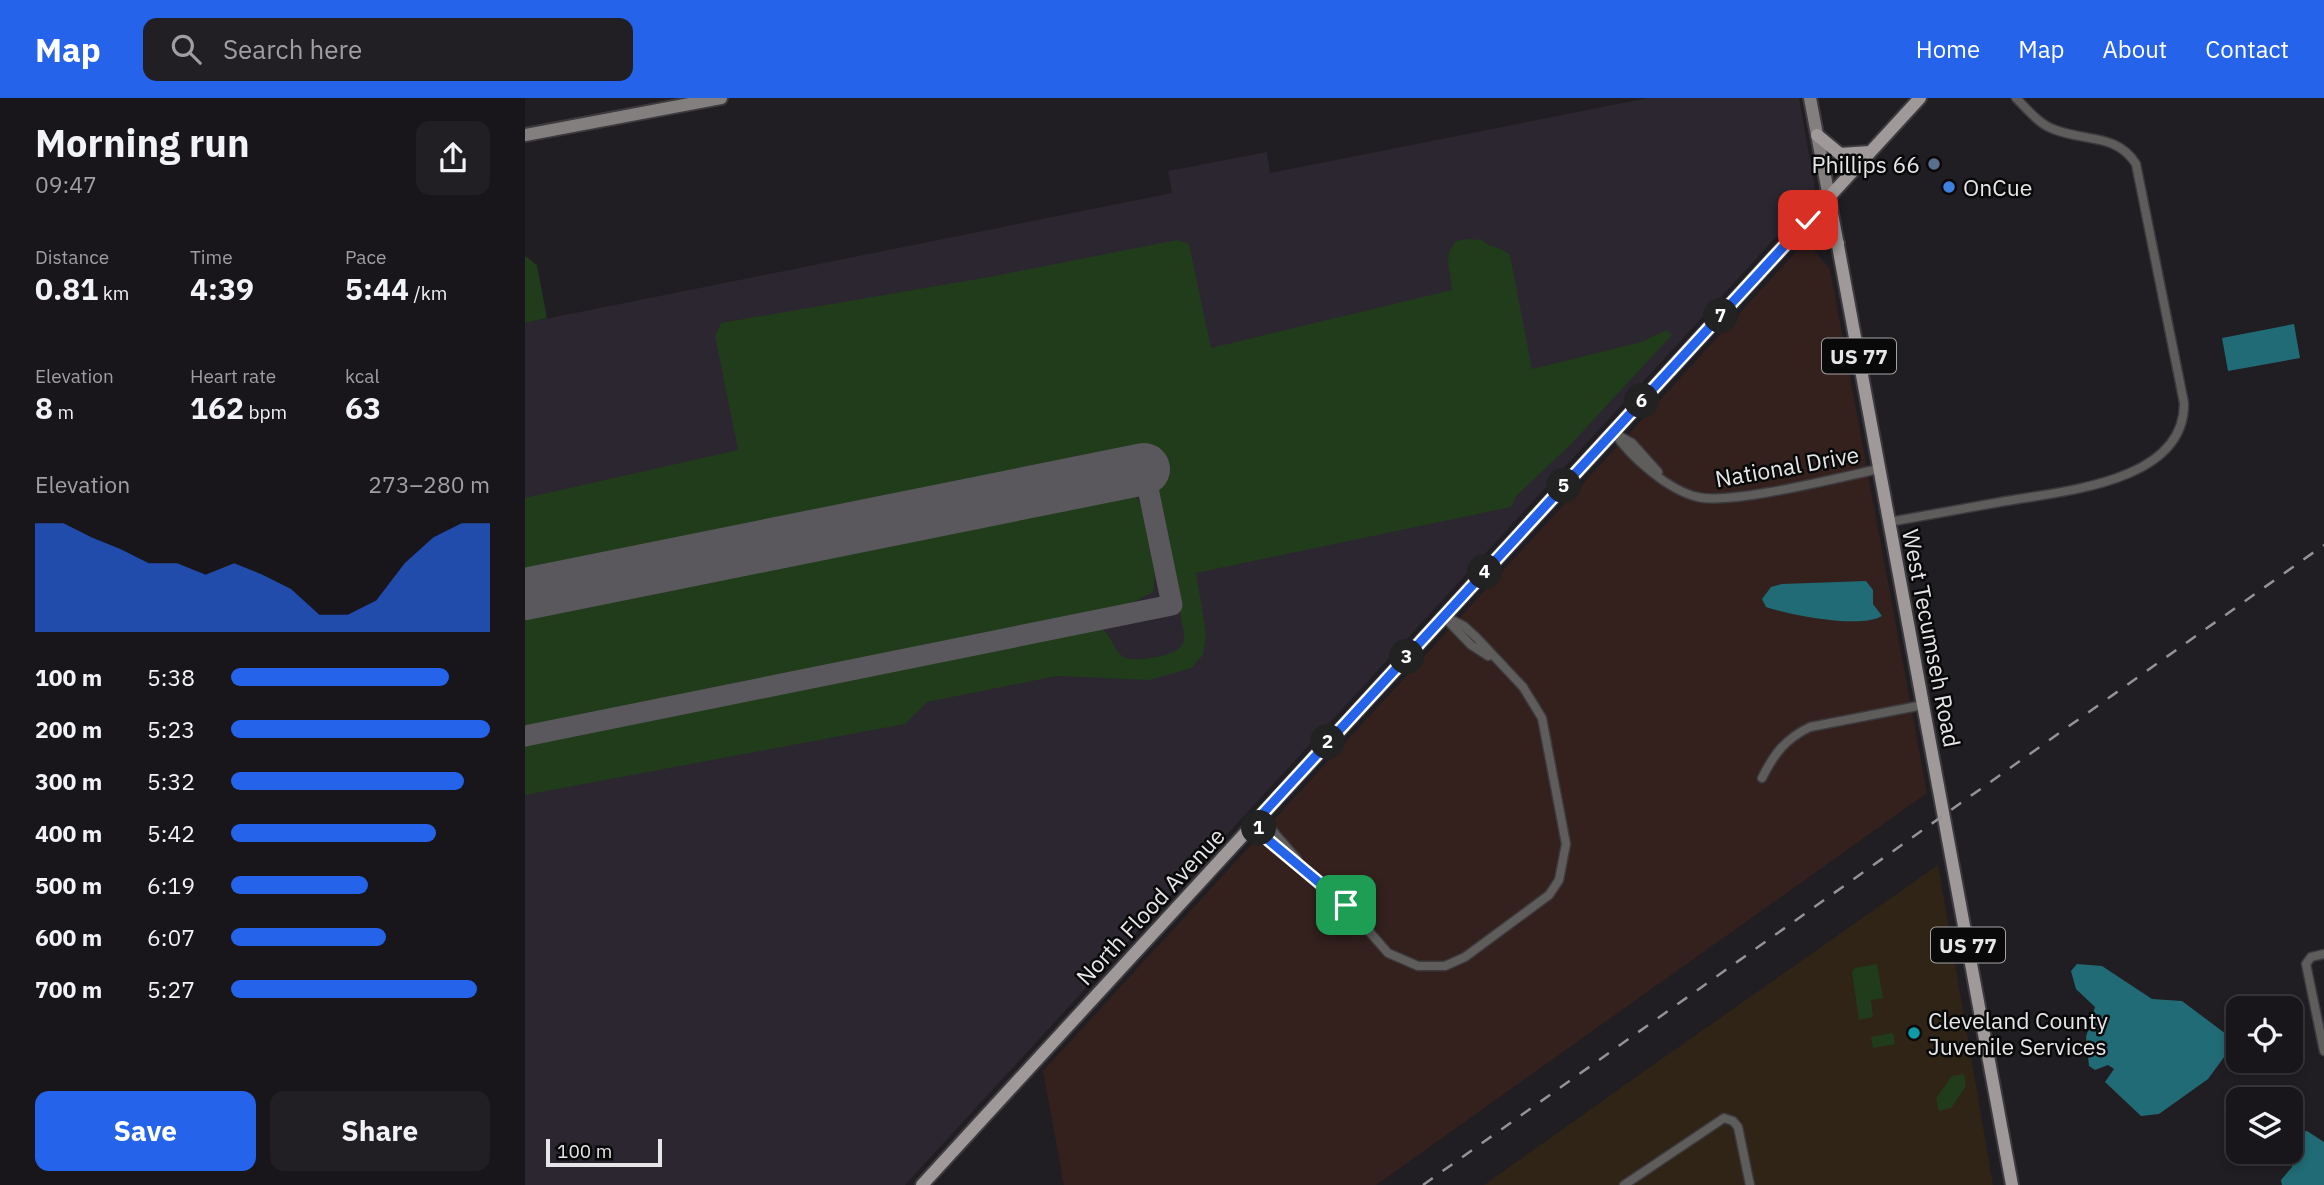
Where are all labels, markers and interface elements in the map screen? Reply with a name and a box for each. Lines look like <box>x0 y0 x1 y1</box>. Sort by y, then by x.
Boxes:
search box <box>143 18 633 81</box>
text: Map <box>35 28 101 71</box>
icon: search <box>167 30 205 68</box>
text: Search here <box>223 32 362 66</box>
text: Home <box>1916 33 1980 65</box>
text: Map <box>2018 33 2064 65</box>
text: About <box>2102 33 2167 65</box>
text: Contact <box>2205 33 2289 65</box>
text: Morning run <box>35 118 250 167</box>
button: share <box>416 121 490 195</box>
place label: Phillips 66 <box>1812 149 1920 179</box>
marker: Phillips 66 <box>1926 156 1942 172</box>
text: 09:47 <box>35 169 97 199</box>
place label: OnCue <box>1963 172 2032 202</box>
marker: OnCue <box>1941 179 1957 195</box>
pin <box>1778 190 1838 250</box>
icon: check <box>1789 201 1827 239</box>
text: Distance <box>35 245 109 269</box>
text: Time <box>190 245 233 269</box>
text: Pace <box>345 245 386 269</box>
text: 0.81 <box>35 269 98 308</box>
text: 4:39 <box>190 269 254 308</box>
text: 5:44 <box>345 269 409 308</box>
text: km <box>98 281 129 305</box>
text: /km <box>409 281 447 305</box>
pin: 7 <box>1703 298 1739 333</box>
text: 7 <box>1715 303 1726 327</box>
road number: US 77 <box>1822 338 1896 374</box>
text: Elevation <box>35 364 114 388</box>
text: Heart rate <box>190 364 276 388</box>
text: kcal <box>345 364 380 388</box>
pin: 6 <box>1625 384 1659 418</box>
text: 8 <box>35 388 53 427</box>
text: 162 <box>190 388 244 427</box>
text: 63 <box>345 388 381 427</box>
text: 6 <box>1636 388 1647 412</box>
text: m <box>53 400 74 424</box>
text: bpm <box>244 400 287 424</box>
street label: National Drive <box>1713 439 1861 493</box>
pin: 5 <box>1546 468 1581 504</box>
text: Elevation <box>35 469 130 499</box>
text: 273–280 m <box>368 469 490 499</box>
text: 5 <box>1558 473 1569 497</box>
street label: West Tecumseh Road <box>1896 526 1968 750</box>
pin: 4 <box>1467 554 1503 589</box>
text: 4 <box>1479 559 1490 583</box>
pin: 3 <box>1389 640 1425 674</box>
text: 3 <box>1401 644 1412 668</box>
text: 100 m <box>35 662 102 692</box>
text: 5:38 <box>147 662 195 692</box>
text: 200 m <box>35 714 102 744</box>
text: 5:23 <box>147 714 195 744</box>
pin: 2 <box>1311 724 1345 760</box>
text: 2 <box>1322 729 1333 753</box>
text: 300 m <box>35 766 102 796</box>
text: 5:32 <box>147 766 195 796</box>
pin: 1 <box>1241 810 1277 846</box>
text: 1 <box>1253 815 1264 839</box>
text: 400 m <box>35 818 102 848</box>
text: 5:42 <box>147 818 195 848</box>
street label: North Flood Avenue <box>1069 821 1231 991</box>
text: 500 m <box>35 870 102 900</box>
text: 6:19 <box>147 870 195 900</box>
pin <box>1316 875 1376 935</box>
icon: arrive <box>1327 886 1365 924</box>
text: 600 m <box>35 922 102 952</box>
text: 6:07 <box>147 922 195 952</box>
road number: US 77 <box>1931 928 2005 962</box>
text: 700 m <box>35 974 102 1004</box>
text: 5:27 <box>147 974 195 1004</box>
map controls <box>2226 996 2303 1164</box>
button: locate <box>2226 996 2303 1073</box>
place label: Cleveland County Juvenile Services <box>1928 1005 2108 1061</box>
marker: Cleveland County Juvenile Services <box>1906 1025 1922 1041</box>
button: layers <box>2226 1087 2303 1164</box>
button: Save <box>35 1091 256 1171</box>
button: Share <box>270 1091 490 1171</box>
scale bar <box>546 1136 661 1168</box>
text: 100 m <box>557 1139 612 1163</box>

